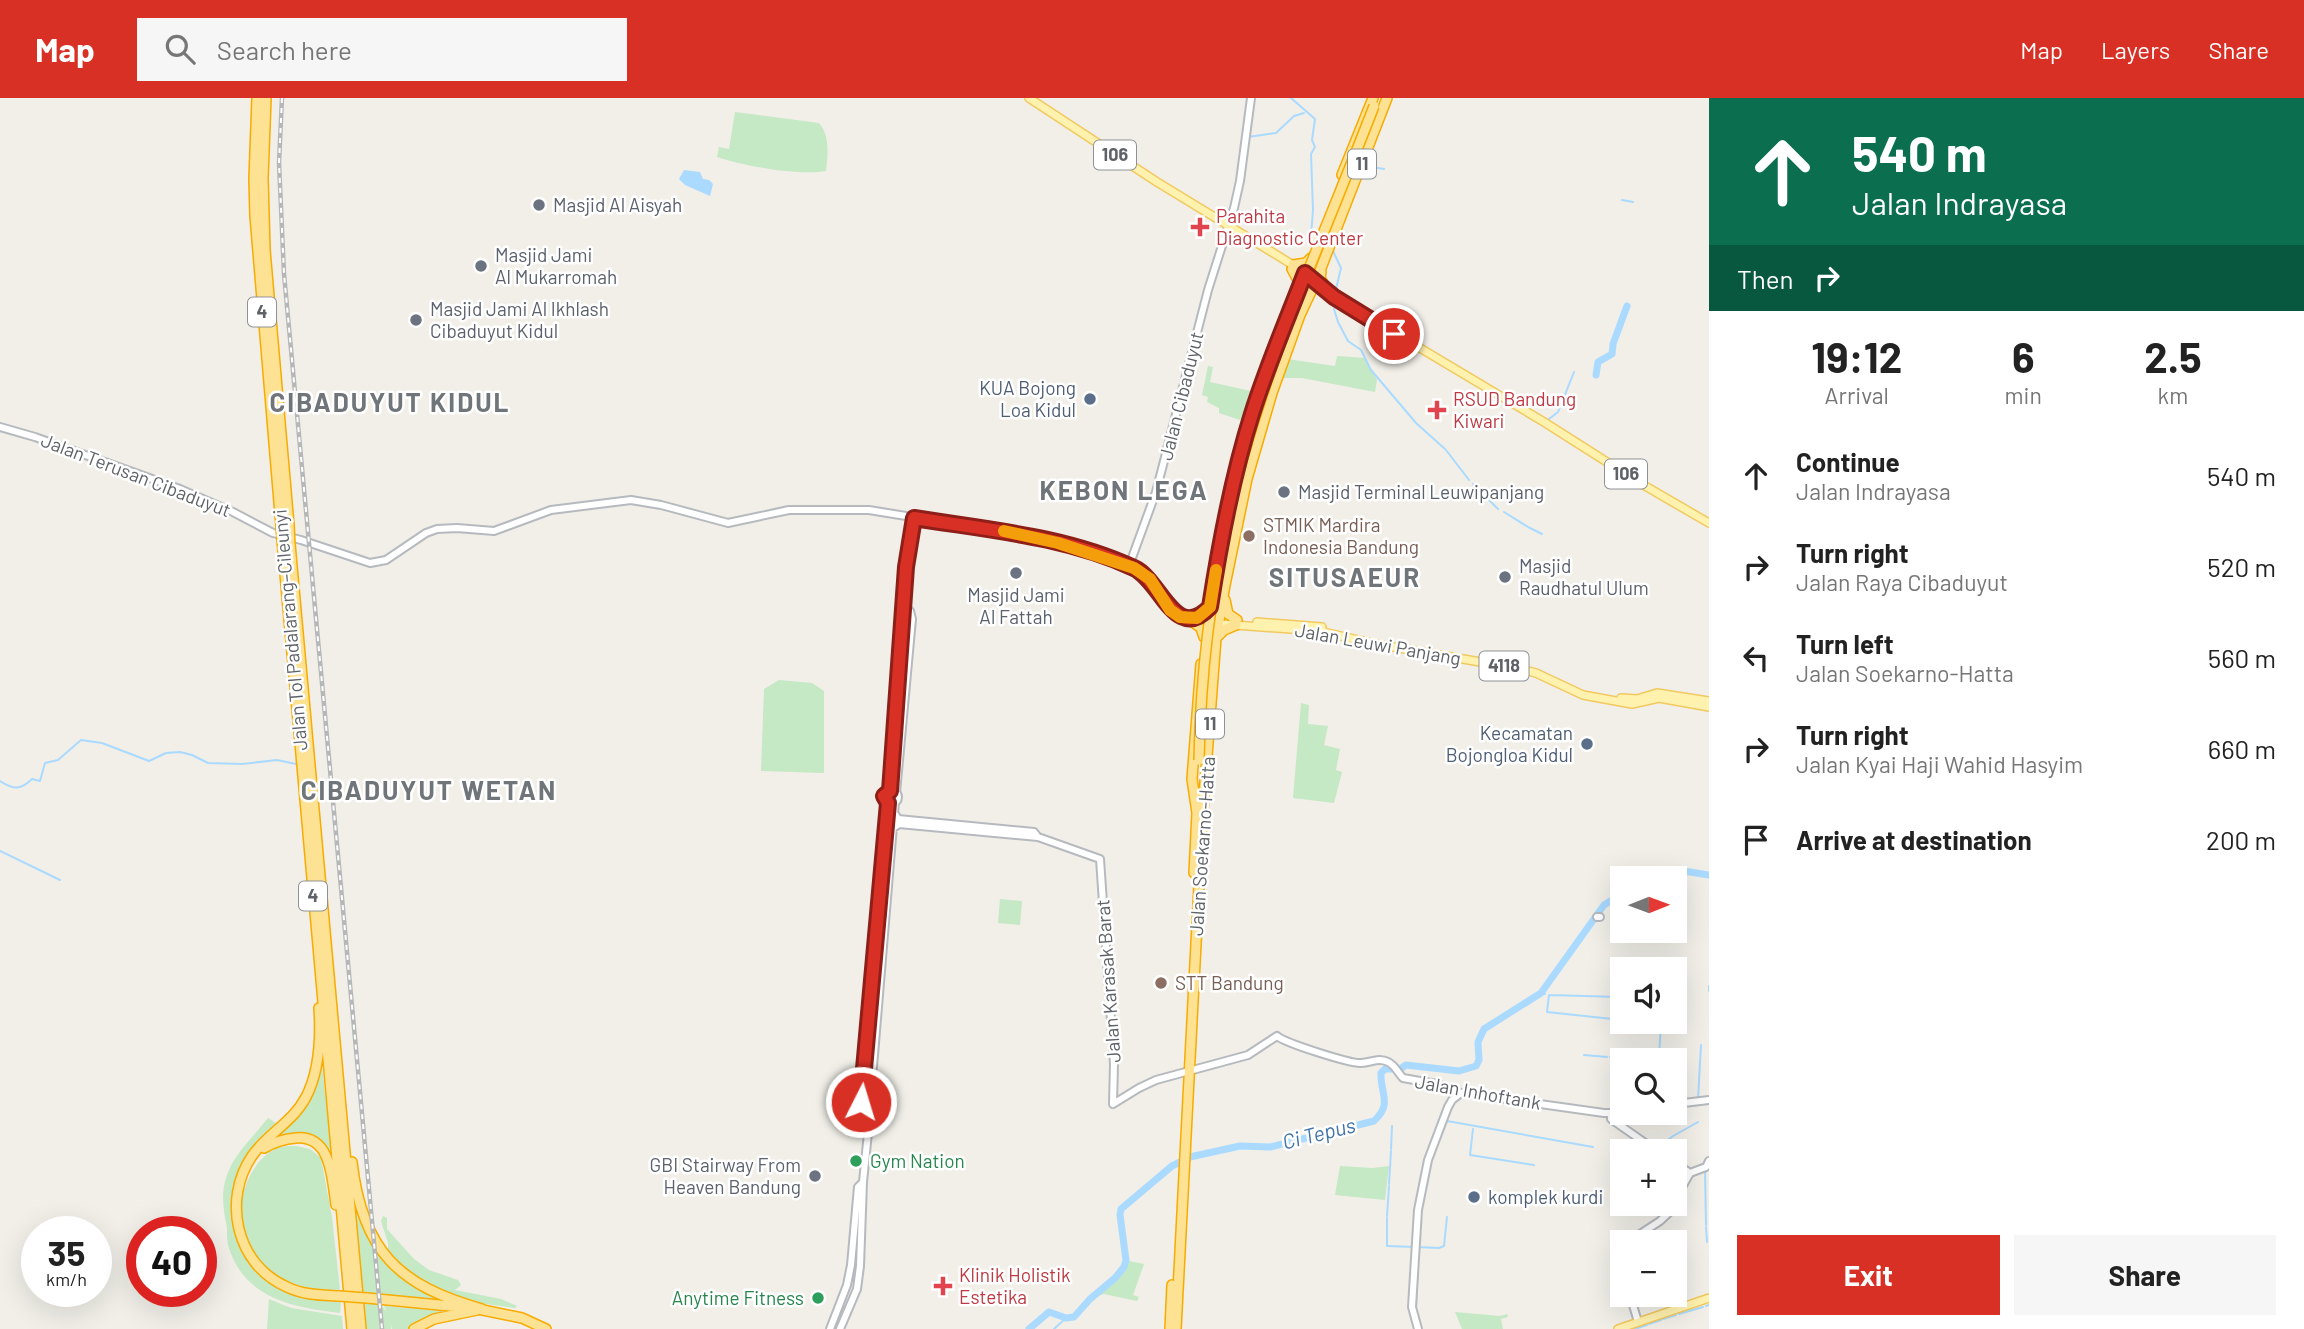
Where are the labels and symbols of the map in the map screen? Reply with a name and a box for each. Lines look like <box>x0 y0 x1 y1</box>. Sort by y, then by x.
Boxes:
road number: 106 <box>1094 140 1136 170</box>
road number: 11 <box>1348 150 1376 178</box>
place label: Masjid Al Aisyah <box>553 193 682 216</box>
marker: Masjid Al Aisyah <box>531 197 547 213</box>
place label: Parahita Diagnostic Center <box>1216 204 1363 249</box>
marker: Parahita Diagnostic Center <box>1190 217 1210 237</box>
place label: Masjid Jami Al Mukarromah <box>495 243 617 288</box>
marker: Masjid Jami Al Mukarromah <box>473 258 489 274</box>
place label: Masjid Jami Al Ikhlash Cibaduyut Kidul <box>430 297 609 342</box>
road number: 4 <box>248 298 276 327</box>
pin <box>1364 304 1424 364</box>
marker: Masjid Jami Al Ikhlash Cibaduyut Kidul <box>408 312 424 328</box>
street label: Jalan Cibaduyut <box>1153 329 1208 463</box>
place label: KUA Bojong Loa Kidul <box>979 376 1076 421</box>
district label: CIBADUYUT KIDUL <box>270 386 510 417</box>
place label: RSUD Bandung Kiwari <box>1453 387 1576 432</box>
marker: KUA Bojong Loa Kidul <box>1082 391 1098 407</box>
marker: RSUD Bandung Kiwari <box>1427 400 1447 420</box>
street label: Jalan Terusan Cibaduyut <box>38 428 234 521</box>
road number: 106 <box>1605 460 1647 488</box>
district label: KEBON LEGA <box>1039 474 1209 505</box>
place label: Masjid Terminal Leuwipanjang <box>1298 480 1544 503</box>
marker: Masjid Terminal Leuwipanjang <box>1276 484 1292 500</box>
street label: Jalan Tol Padalarang–Cileunyi <box>267 508 312 752</box>
place label: STMIK Mardira Indonesia Bandung <box>1263 513 1419 558</box>
marker: STMIK Mardira Indonesia Bandung <box>1241 528 1257 544</box>
place label: Masjid Raudhatul Ulum <box>1519 554 1649 599</box>
district label: SITUSAEUR <box>1269 561 1421 592</box>
marker: Masjid Jami Al Fattah <box>1008 565 1024 581</box>
marker: Masjid Raudhatul Ulum <box>1497 569 1513 585</box>
place label: Masjid Jami Al Fattah <box>967 583 1065 628</box>
street label: Jalan Leuwi Panjang <box>1293 618 1463 669</box>
road number: 4118 <box>1480 652 1528 680</box>
road number: 11 <box>1196 710 1224 738</box>
place label: Kecamatan Bojongloa Kidul <box>1446 721 1573 766</box>
marker: Kecamatan Bojongloa Kidul <box>1579 736 1595 752</box>
street label: Jalan Soekarno-Hatta <box>1184 755 1219 937</box>
district label: CIBADUYUT WETAN <box>301 774 557 805</box>
north arrow <box>1610 866 1687 943</box>
road number: 4 <box>299 882 327 910</box>
street label: Jalan Karasak Barat <box>1090 899 1125 1064</box>
place label: STT Bandung <box>1175 971 1284 994</box>
marker: STT Bandung <box>1153 975 1169 991</box>
position arrow <box>824 1065 898 1139</box>
street label: Jalan Inhoftank <box>1413 1069 1543 1114</box>
water label: Ci Tepus <box>1279 1111 1358 1154</box>
place label: Gym Nation <box>870 1149 965 1172</box>
place label: GBI Stairway From Heaven Bandung <box>650 1153 801 1198</box>
marker: Gym Nation <box>848 1153 864 1169</box>
marker: GBI Stairway From Heaven Bandung <box>807 1168 823 1184</box>
place label: komplek kurdi <box>1488 1185 1603 1208</box>
marker: komplek kurdi <box>1466 1189 1482 1205</box>
speed limit sign: 40 <box>126 1216 217 1307</box>
place label: Klinik Holistik Estetika <box>959 1263 1071 1308</box>
marker: Klinik Holistik Estetika <box>933 1276 953 1296</box>
place label: Anytime Fitness <box>672 1286 804 1309</box>
marker: Anytime Fitness <box>810 1290 826 1306</box>

